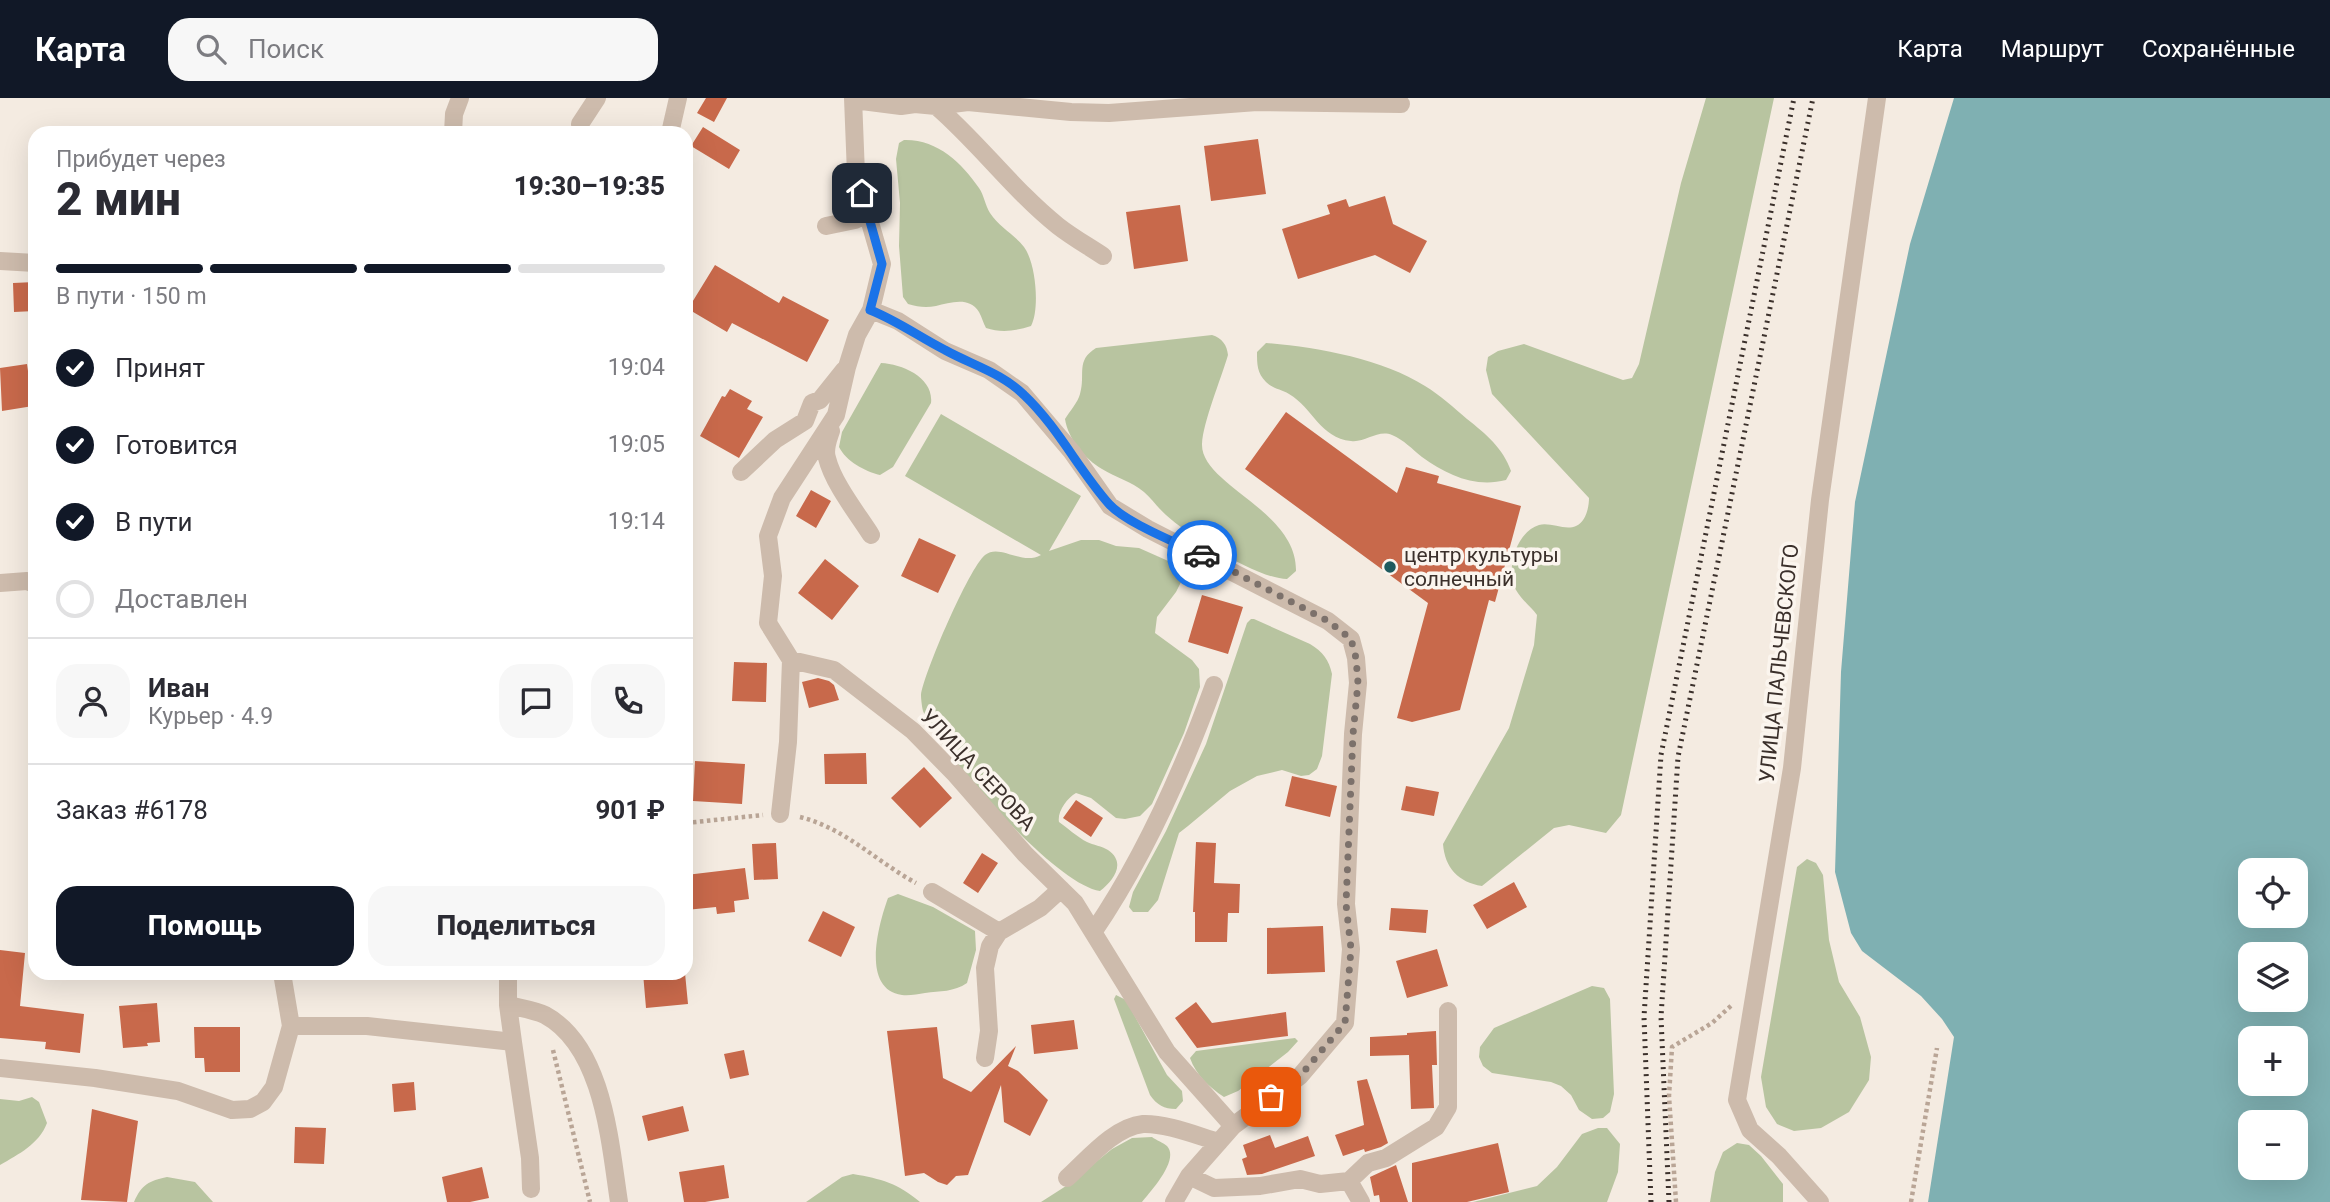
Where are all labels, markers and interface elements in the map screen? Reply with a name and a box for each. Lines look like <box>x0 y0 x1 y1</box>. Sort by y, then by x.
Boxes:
search box <box>168 18 658 81</box>
text: Карта <box>35 30 126 69</box>
icon: search <box>192 30 230 68</box>
text: Поиск <box>248 34 324 64</box>
text: Карта <box>1897 35 1963 63</box>
text: Маршрут <box>2001 35 2104 63</box>
text: Сохранённые <box>2142 35 2295 63</box>
text: Прибудет через <box>56 146 226 173</box>
pin <box>832 163 892 223</box>
text: 19:30–19:35 <box>514 171 665 201</box>
text: 2 мин <box>56 172 181 226</box>
icon: home <box>843 174 881 212</box>
text: В пути · 150 m <box>56 283 207 310</box>
icon: check <box>56 349 94 387</box>
text: Принят <box>115 353 205 383</box>
text: 19:04 <box>608 354 665 381</box>
icon: check <box>56 426 94 464</box>
text: Готовится <box>115 430 238 460</box>
text: 19:05 <box>608 431 665 458</box>
icon: check <box>56 503 94 541</box>
text: В пути <box>115 507 192 537</box>
text: 19:14 <box>608 508 665 535</box>
courier <box>1167 520 1237 590</box>
icon: car <box>1183 536 1221 574</box>
place label: центр культуры солнечный <box>1404 543 1559 591</box>
street label: УЛИЦА ПАЛЬЧЕВСКОГО <box>1755 543 1803 783</box>
marker: центр культуры солнечный <box>1382 559 1398 575</box>
text: Доставлен <box>115 584 248 614</box>
button: person <box>56 664 130 738</box>
button: chat <box>499 664 573 738</box>
button: phone <box>591 664 665 738</box>
text: Иван <box>148 673 210 703</box>
text: Курьер · 4.9 <box>148 703 273 730</box>
street label: УЛИЦА СЕРОВА <box>916 704 1041 836</box>
text: Заказ #6178 <box>56 795 208 825</box>
text: 901 ₽ <box>595 795 665 825</box>
map controls <box>2238 858 2308 1180</box>
button: locate <box>2238 858 2308 928</box>
button: Помощь <box>56 886 354 966</box>
button: Поделиться <box>368 886 665 966</box>
button: layers <box>2238 942 2308 1012</box>
button: + <box>2238 1026 2308 1096</box>
pin <box>1241 1067 1301 1127</box>
icon: bag <box>1252 1078 1290 1116</box>
button: − <box>2238 1110 2308 1180</box>

